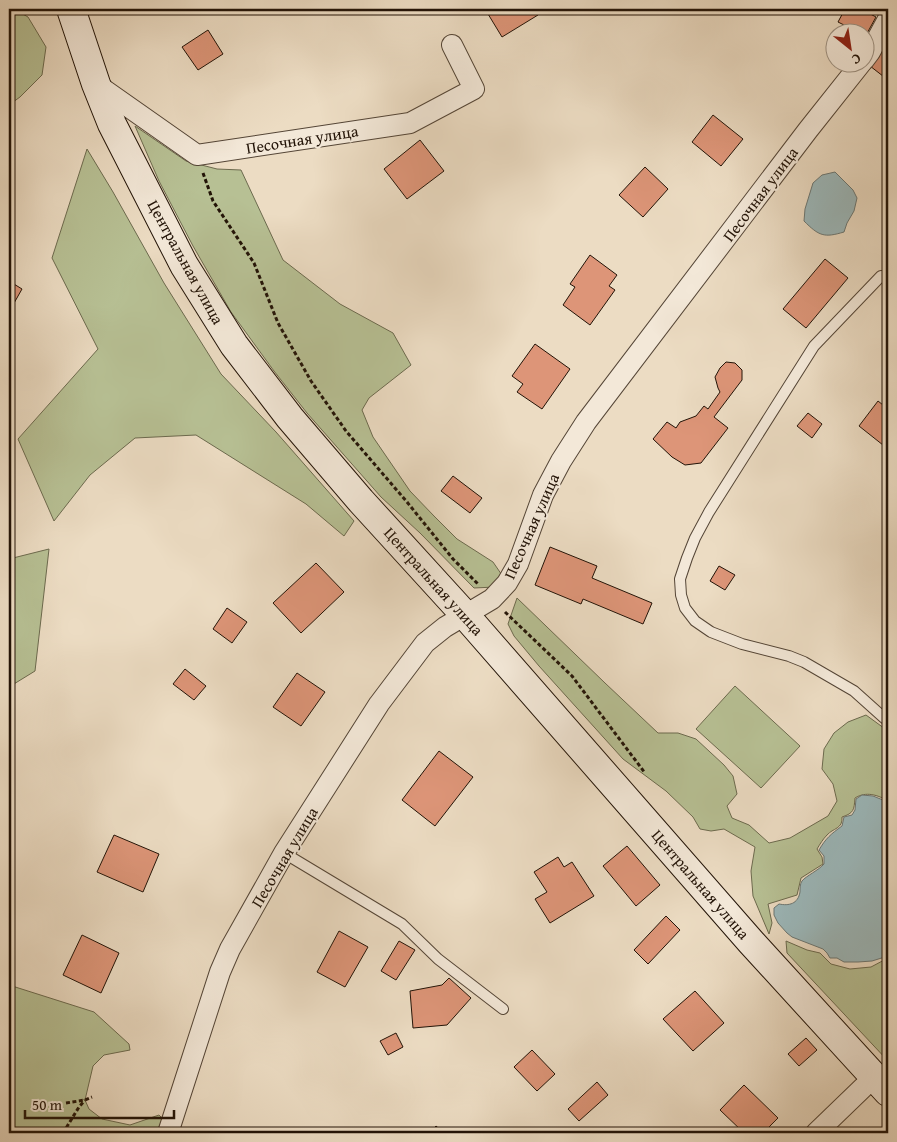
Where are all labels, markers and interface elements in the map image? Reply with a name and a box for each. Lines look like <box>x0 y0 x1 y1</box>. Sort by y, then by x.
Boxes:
north arrow <box>824 22 874 72</box>
text: С <box>848 49 865 70</box>
street label: Песочная улица <box>244 118 360 160</box>
street label: Песочная улица <box>716 141 804 246</box>
street label: Центральная улица <box>142 195 230 329</box>
street label: Песочная улица <box>497 469 565 583</box>
street label: Центральная улица <box>379 521 490 641</box>
street label: Песочная улица <box>245 802 324 912</box>
street label: Центральная улица <box>646 824 756 945</box>
scale bar <box>25 1087 174 1119</box>
text: 50 m <box>32 1094 63 1115</box>

